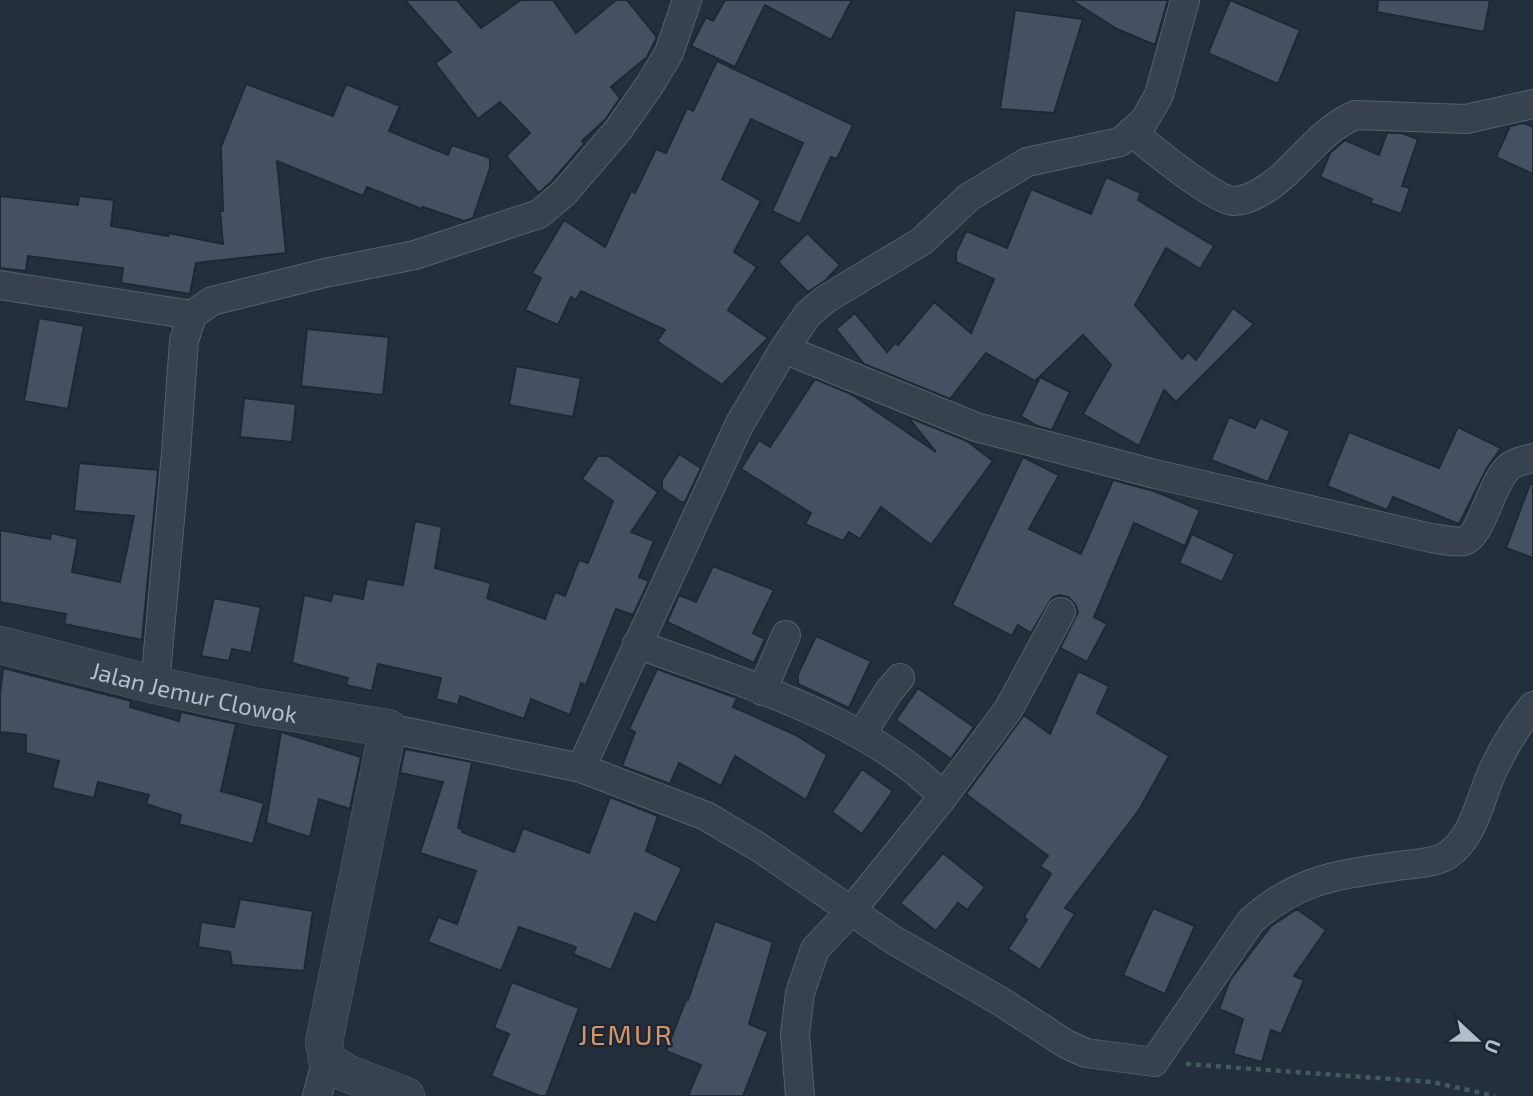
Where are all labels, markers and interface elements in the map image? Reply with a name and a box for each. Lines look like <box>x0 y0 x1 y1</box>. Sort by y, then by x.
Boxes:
street label: Jalan Jemur Clowok <box>88 655 300 728</box>
north arrow <box>1442 1005 1512 1075</box>
district label: JEMUR <box>578 1017 674 1051</box>
text: U <box>1480 1036 1506 1057</box>

